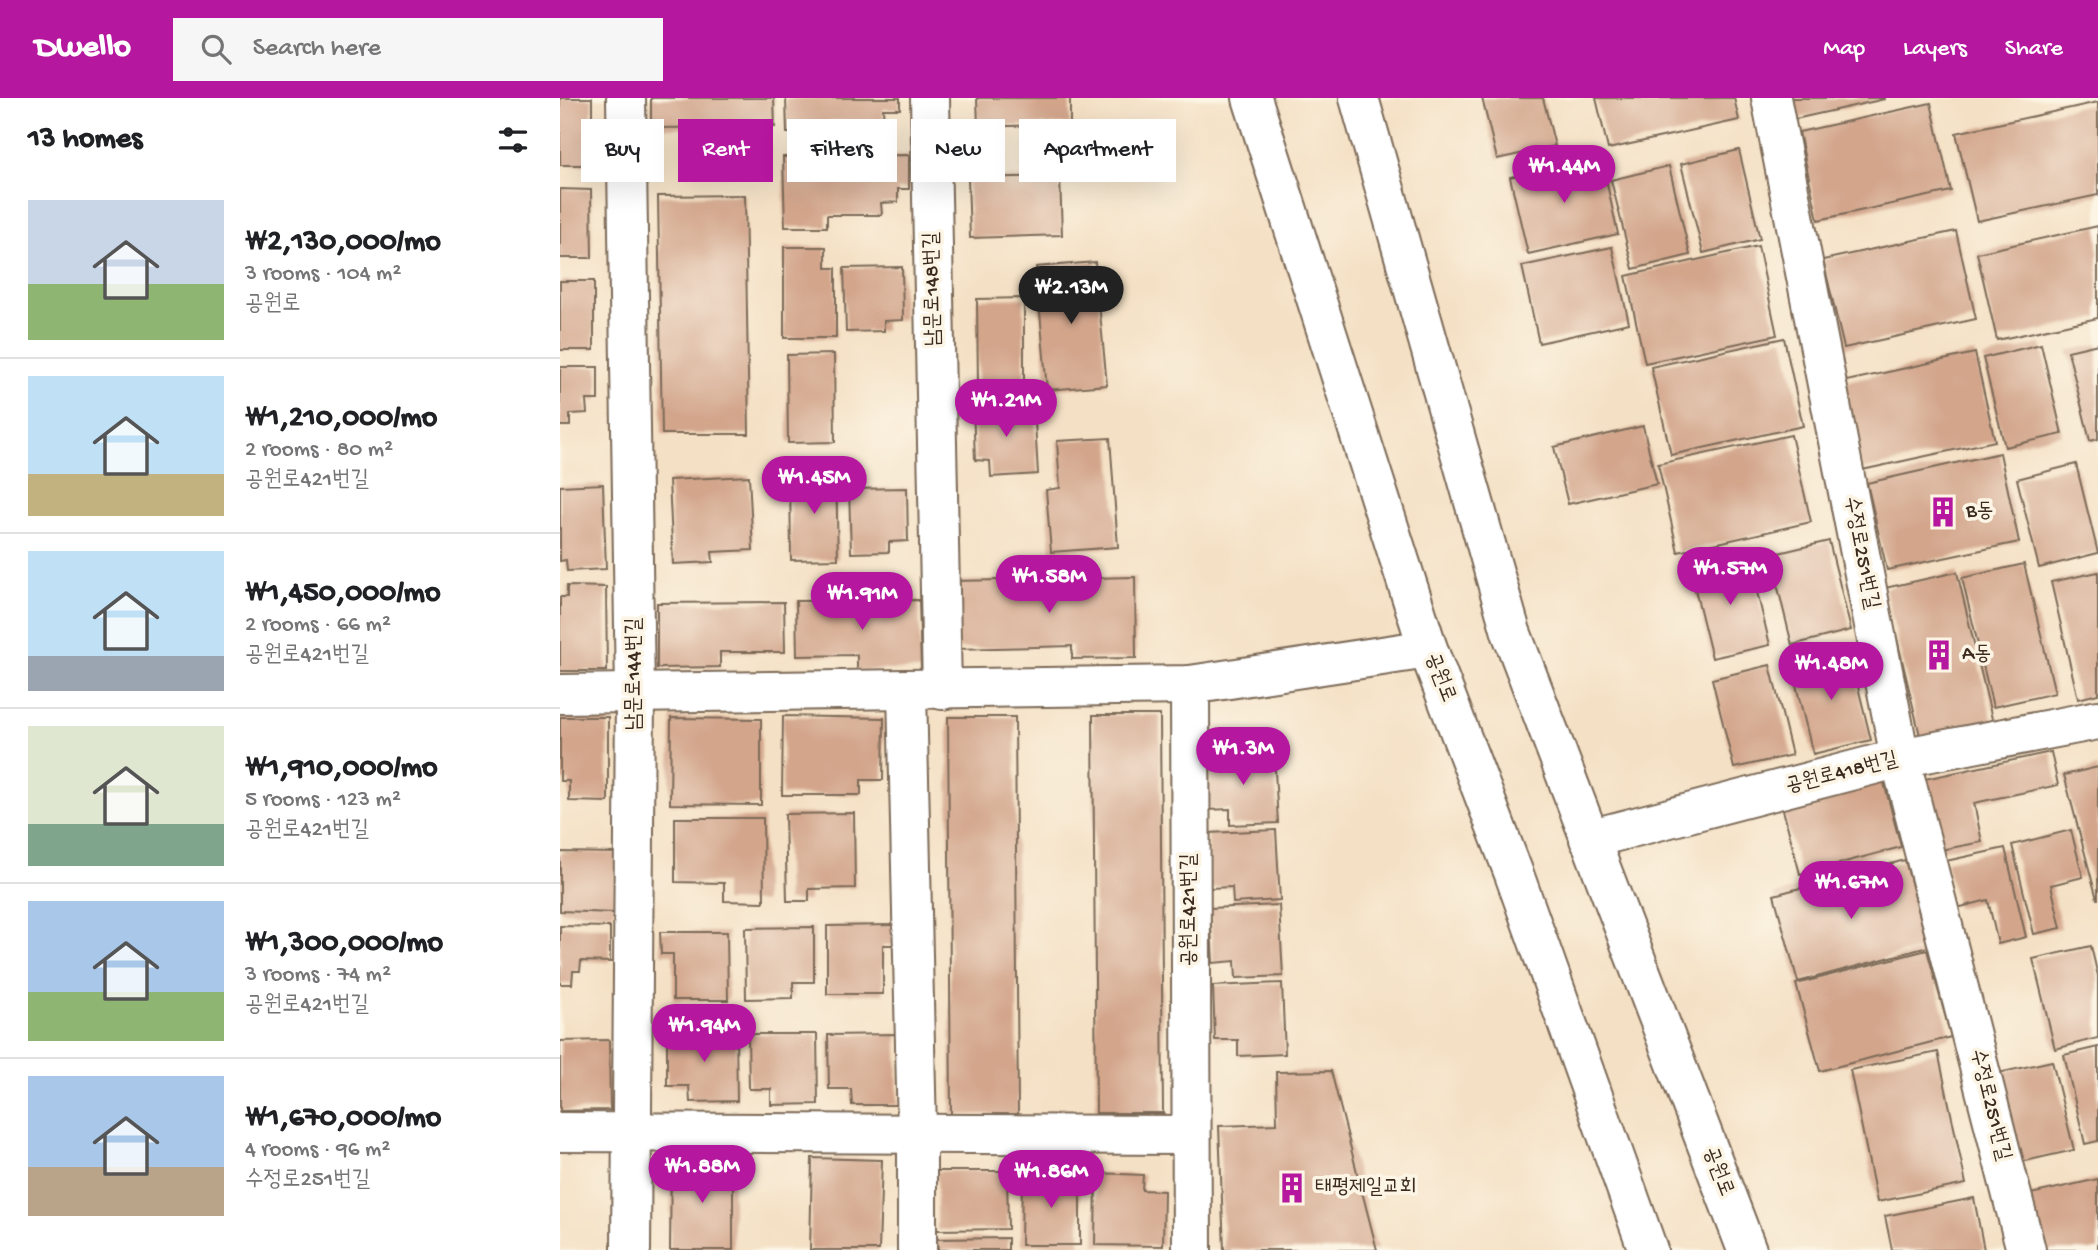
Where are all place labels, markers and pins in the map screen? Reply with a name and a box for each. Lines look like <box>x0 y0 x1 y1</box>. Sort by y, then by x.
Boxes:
pin: ₩1.44M <box>1507 146 1621 205</box>
pin: ₩2.13M <box>1014 266 1128 326</box>
pin: ₩1.21M <box>949 380 1063 439</box>
pin: ₩1.45M <box>757 456 871 516</box>
building icon: B동 <box>1926 495 1960 529</box>
place label: B동 <box>1965 500 1994 525</box>
pin: ₩1.57M <box>1673 547 1787 607</box>
pin: ₩1.58M <box>992 556 1106 615</box>
pin: ₩1.91M <box>805 573 919 632</box>
building icon: A동 <box>1922 638 1956 672</box>
pin: ₩1.48M <box>1774 642 1888 702</box>
place label: A동 <box>1962 643 1991 668</box>
pin: ₩1.3M <box>1194 728 1292 787</box>
pin: ₩1.67M <box>1794 862 1908 921</box>
pin: ₩1.94M <box>647 1004 761 1064</box>
pin: ₩1.88M <box>645 1146 759 1205</box>
pin: ₩1.86M <box>994 1150 1108 1210</box>
building icon: 태평제일교회 <box>1275 1171 1309 1205</box>
place label: 태평제일교회 <box>1315 1176 1416 1201</box>

